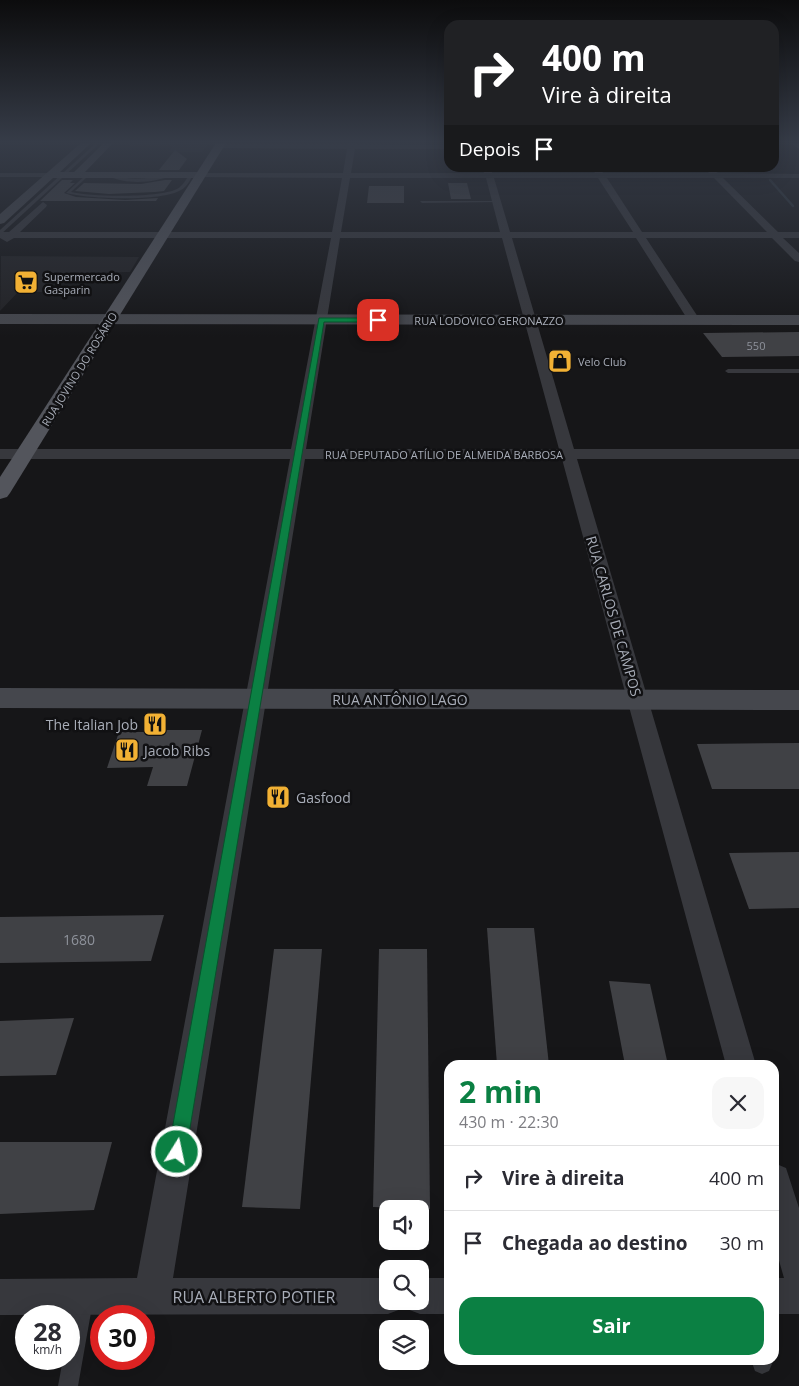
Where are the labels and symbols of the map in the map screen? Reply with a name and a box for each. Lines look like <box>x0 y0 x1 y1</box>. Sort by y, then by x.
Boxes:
supermarket icon: Supermercado Gasparin <box>13 269 39 295</box>
place label: Supermercado Gasparin <box>44 269 120 297</box>
pin <box>357 299 399 341</box>
street label: RUA JOVINO DO ROSÁRIO <box>38 309 120 429</box>
street label: RUA LODOVICO GERONAZZO <box>414 313 564 328</box>
house number: 550 <box>747 338 765 353</box>
shop icon: Velo Club <box>547 348 573 374</box>
place label: Velo Club <box>578 354 626 369</box>
street label: RUA DEPUTADO ATÍLIO DE ALMEIDA BARBOSA <box>325 447 563 462</box>
street label: RUA CARLOS DE CAMPOS <box>582 534 646 698</box>
street label: RUA ANTÔNIO LAGO <box>332 690 468 709</box>
restaurant icon: The Italian Job <box>142 711 168 737</box>
place label: The Italian Job <box>46 715 138 734</box>
restaurant icon: Jacob Ribs <box>114 737 140 763</box>
place label: Jacob Ribs <box>142 741 211 760</box>
restaurant icon: Gasfood <box>265 784 291 810</box>
place label: Gasfood <box>296 788 351 807</box>
house number: 1680 <box>63 930 95 949</box>
position arrow <box>150 1125 202 1177</box>
street label: RUA ALBERTO POTIER <box>173 1286 336 1308</box>
speed limit sign: 30 <box>90 1305 155 1370</box>

